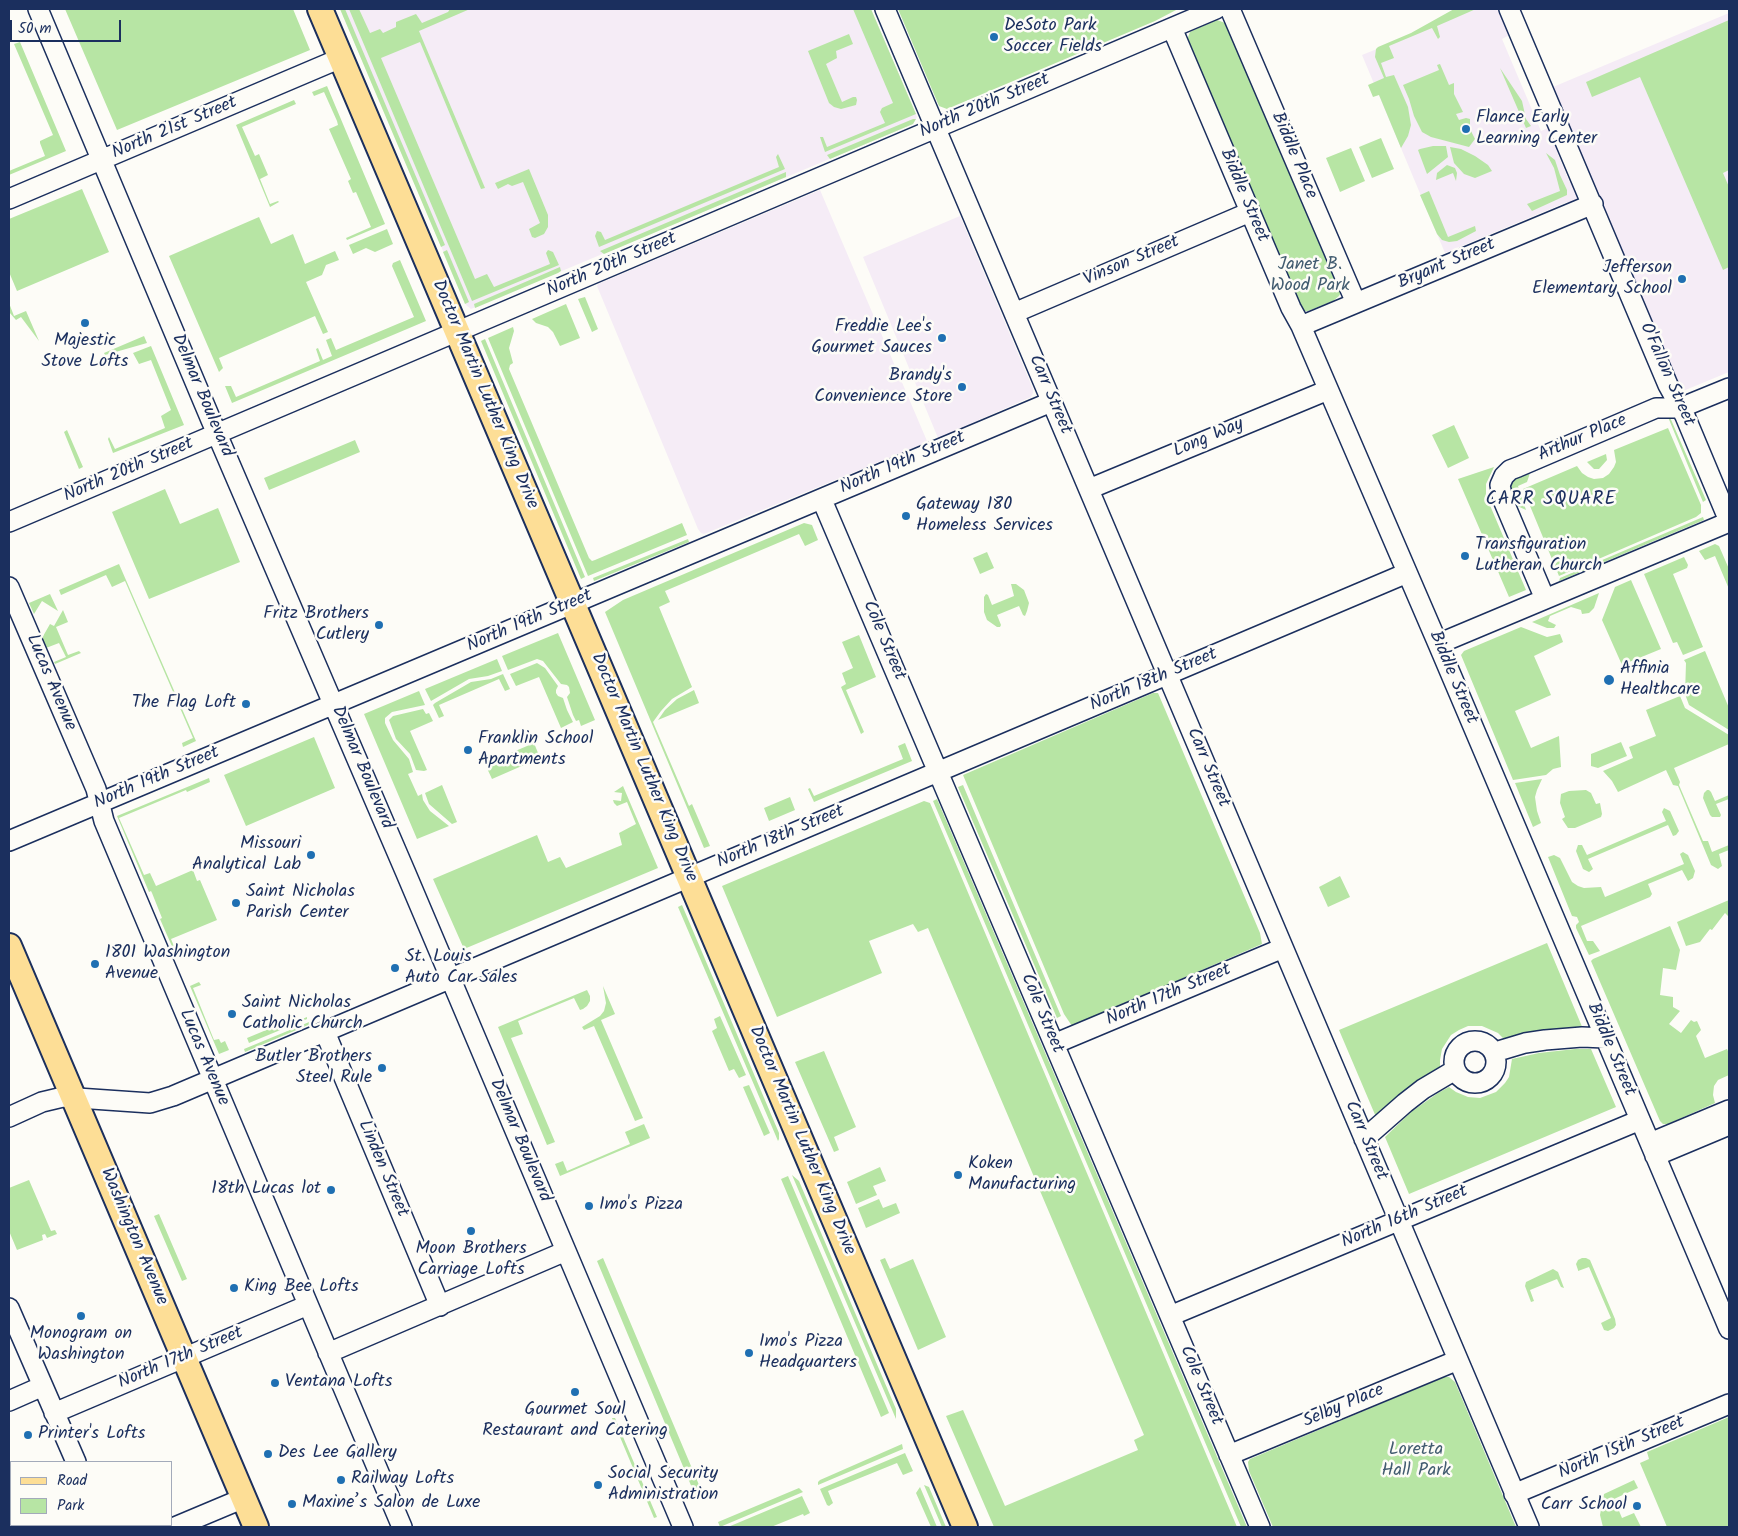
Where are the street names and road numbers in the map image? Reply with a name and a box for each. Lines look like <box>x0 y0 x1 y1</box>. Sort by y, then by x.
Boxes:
street label: North 20th Street <box>917 70 1053 144</box>
street label: North 21st Street <box>109 93 241 165</box>
street label: Biddle Place <box>1265 109 1321 203</box>
street label: Biddle Street <box>1214 146 1272 246</box>
street label: North 20th Street <box>544 229 680 303</box>
street label: Vinson Street <box>1081 232 1183 292</box>
street label: Bryant Street <box>1395 235 1499 295</box>
street label: Doctor Martin Luther King Drive <box>426 277 542 513</box>
street label: O'Fallon Street <box>1634 320 1698 430</box>
street label: Delmar Boulevard <box>165 331 237 461</box>
street label: Carr Street <box>1023 352 1075 438</box>
street label: Arthur Place <box>1535 411 1631 467</box>
street label: Long Way <box>1171 415 1247 463</box>
street label: North 19th Street <box>837 428 969 500</box>
street label: North 20th Street <box>61 434 197 508</box>
street label: North 19th Street <box>464 586 596 658</box>
street label: Cole Street <box>857 598 909 684</box>
street label: Biddle Street <box>1423 628 1481 728</box>
street label: Lucas Avenue <box>20 631 80 735</box>
street label: North 18th Street <box>1087 644 1221 718</box>
street label: Doctor Martin Luther King Drive <box>585 650 701 886</box>
street label: Delmar Boulevard <box>325 703 397 833</box>
street label: Carr Street <box>1181 725 1233 811</box>
street label: North 19th Street <box>91 743 223 815</box>
street label: North 18th Street <box>714 801 848 875</box>
street label: North 17th Street <box>1103 960 1235 1032</box>
street label: Cole Street <box>1015 971 1067 1057</box>
street label: Biddle Street <box>1581 1000 1639 1100</box>
street label: Lucas Avenue <box>173 1006 233 1110</box>
street label: Doctor Martin Luther King Drive <box>743 1023 859 1259</box>
street label: Delmar Boulevard <box>483 1076 555 1206</box>
street label: Carr Street <box>1339 1098 1391 1184</box>
street label: Linden Street <box>352 1117 412 1221</box>
street label: Washington Avenue <box>94 1165 172 1309</box>
street label: North 16th Street <box>1339 1182 1471 1254</box>
street label: North 17th Street <box>115 1323 247 1395</box>
street label: Cole Street <box>1174 1343 1226 1429</box>
street label: Selby Place <box>1300 1380 1388 1434</box>
street label: North 15th Street <box>1556 1413 1688 1485</box>

